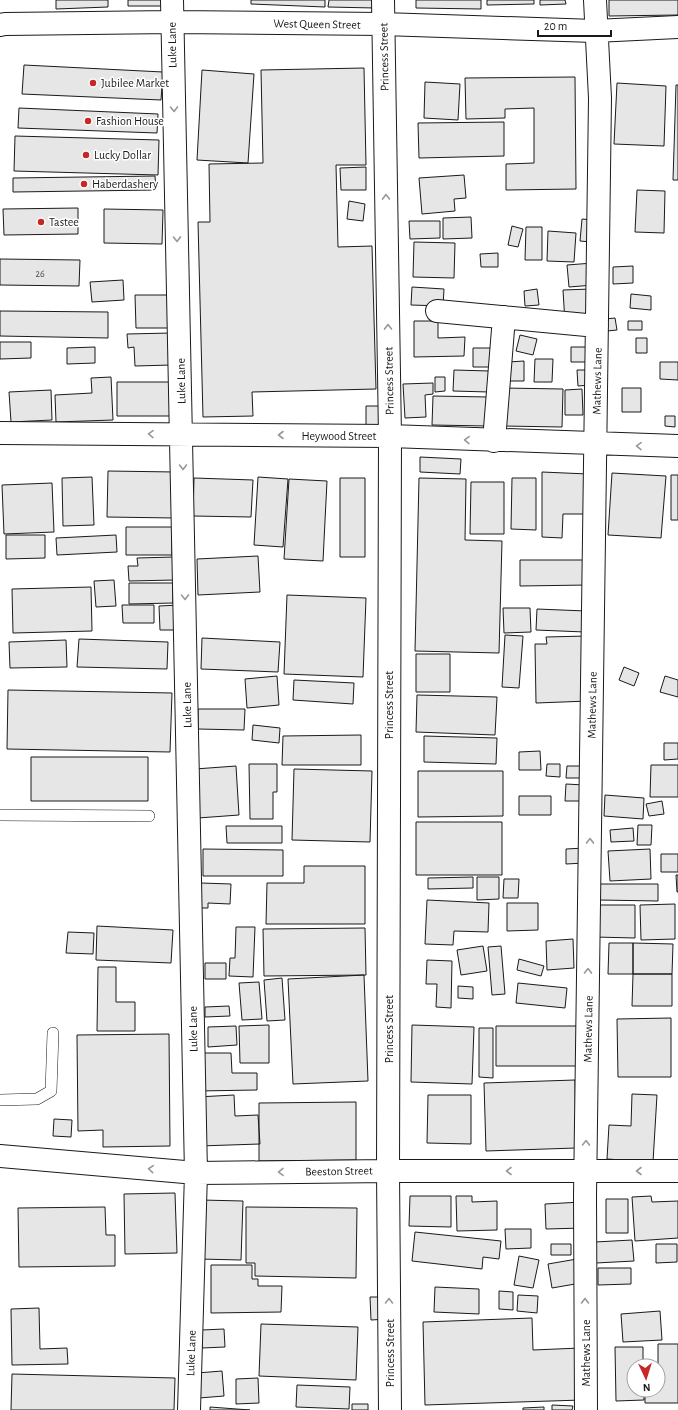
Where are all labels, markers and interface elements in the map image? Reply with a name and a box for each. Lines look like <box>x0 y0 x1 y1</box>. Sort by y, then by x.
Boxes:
scale bar <box>538 12 611 38</box>
street label: West Queen Street <box>273 17 361 32</box>
text: 20 m <box>544 20 567 32</box>
street label: Luke Lane <box>166 22 178 68</box>
street label: Princess Street <box>377 23 391 91</box>
place label: Jubilee Market <box>101 77 169 89</box>
marker: Jubilee Market <box>88 78 98 88</box>
one-way arrow <box>170 106 178 112</box>
place label: Fashion House <box>96 115 164 127</box>
marker: Fashion House <box>83 116 93 126</box>
place label: Lucky Dollar <box>94 149 151 162</box>
marker: Lucky Dollar <box>81 150 91 160</box>
place label: Haberdashery <box>92 178 158 191</box>
marker: Haberdashery <box>79 179 89 189</box>
one-way arrow <box>382 194 390 200</box>
place label: Tastee <box>49 216 79 228</box>
marker: Tastee <box>36 217 46 227</box>
one-way arrow <box>173 236 181 242</box>
house number: 26 <box>35 269 45 279</box>
one-way arrow <box>384 324 392 330</box>
street label: Princess Street <box>382 347 396 415</box>
street label: Mathews Lane <box>590 347 604 415</box>
street label: Luke Lane <box>175 358 187 404</box>
one-way arrow <box>148 430 154 438</box>
street label: Heywood Street <box>302 430 377 443</box>
one-way arrow <box>278 431 284 440</box>
one-way arrow <box>464 435 470 444</box>
one-way arrow <box>636 441 642 450</box>
one-way arrow <box>178 464 187 470</box>
one-way arrow <box>181 594 189 600</box>
street label: Princess Street <box>383 671 395 739</box>
street label: Mathews Lane <box>585 671 599 739</box>
street label: Luke Lane <box>181 682 193 728</box>
one-way arrow <box>586 838 594 844</box>
one-way arrow <box>584 968 592 974</box>
street label: Princess Street <box>383 995 395 1063</box>
street label: Mathews Lane <box>581 995 595 1063</box>
street label: Luke Lane <box>187 1006 199 1052</box>
one-way arrow <box>582 1140 590 1146</box>
street label: Beeston Street <box>305 1164 373 1178</box>
one-way arrow <box>148 1165 154 1174</box>
one-way arrow <box>506 1167 512 1175</box>
one-way arrow <box>636 1167 642 1175</box>
one-way arrow <box>278 1168 284 1176</box>
one-way arrow <box>385 1298 393 1304</box>
one-way arrow <box>581 1298 589 1304</box>
street label: Princess Street <box>384 1319 396 1387</box>
street label: Mathews Lane <box>580 1319 592 1387</box>
street label: Luke Lane <box>184 1330 198 1376</box>
north arrow <box>626 1358 666 1398</box>
text: N <box>642 1382 651 1393</box>

